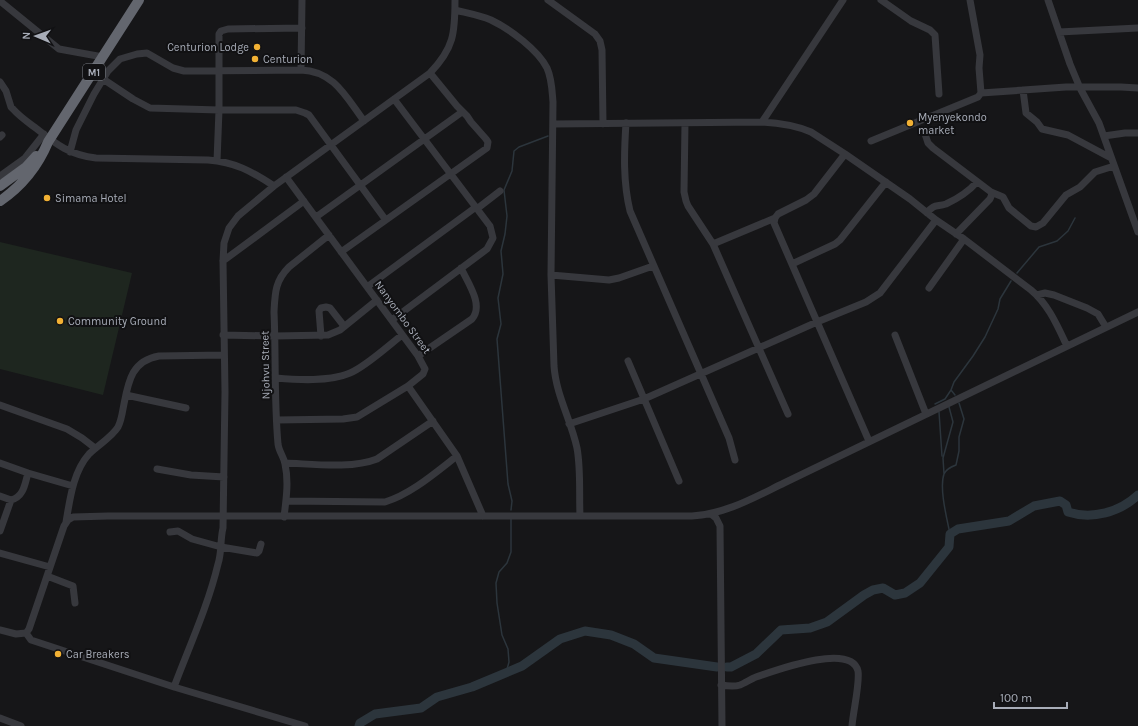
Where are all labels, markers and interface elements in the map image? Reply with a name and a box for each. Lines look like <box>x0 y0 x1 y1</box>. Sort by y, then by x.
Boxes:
north arrow <box>16 16 56 56</box>
text: N <box>20 31 33 40</box>
place label: Centurion Lodge <box>167 41 249 54</box>
marker: Centurion Lodge <box>252 42 262 52</box>
place label: Centurion <box>263 53 313 66</box>
marker: Centurion <box>250 54 260 64</box>
road number: M1 <box>83 64 105 80</box>
place label: Myenyekondo market <box>918 111 987 137</box>
marker: Myenyekondo market <box>905 118 915 128</box>
place label: Simama Hotel <box>55 192 126 205</box>
marker: Simama Hotel <box>42 193 52 203</box>
street label: Nanyombo Street <box>372 278 433 356</box>
place label: Community Ground <box>68 315 167 328</box>
marker: Community Ground <box>55 316 65 326</box>
street label: Njohvu Street <box>258 331 273 399</box>
place label: Car Breakers <box>66 648 130 661</box>
marker: Car Breakers <box>53 649 63 659</box>
scale bar <box>994 684 1067 710</box>
text: 100 m <box>1000 691 1032 705</box>

